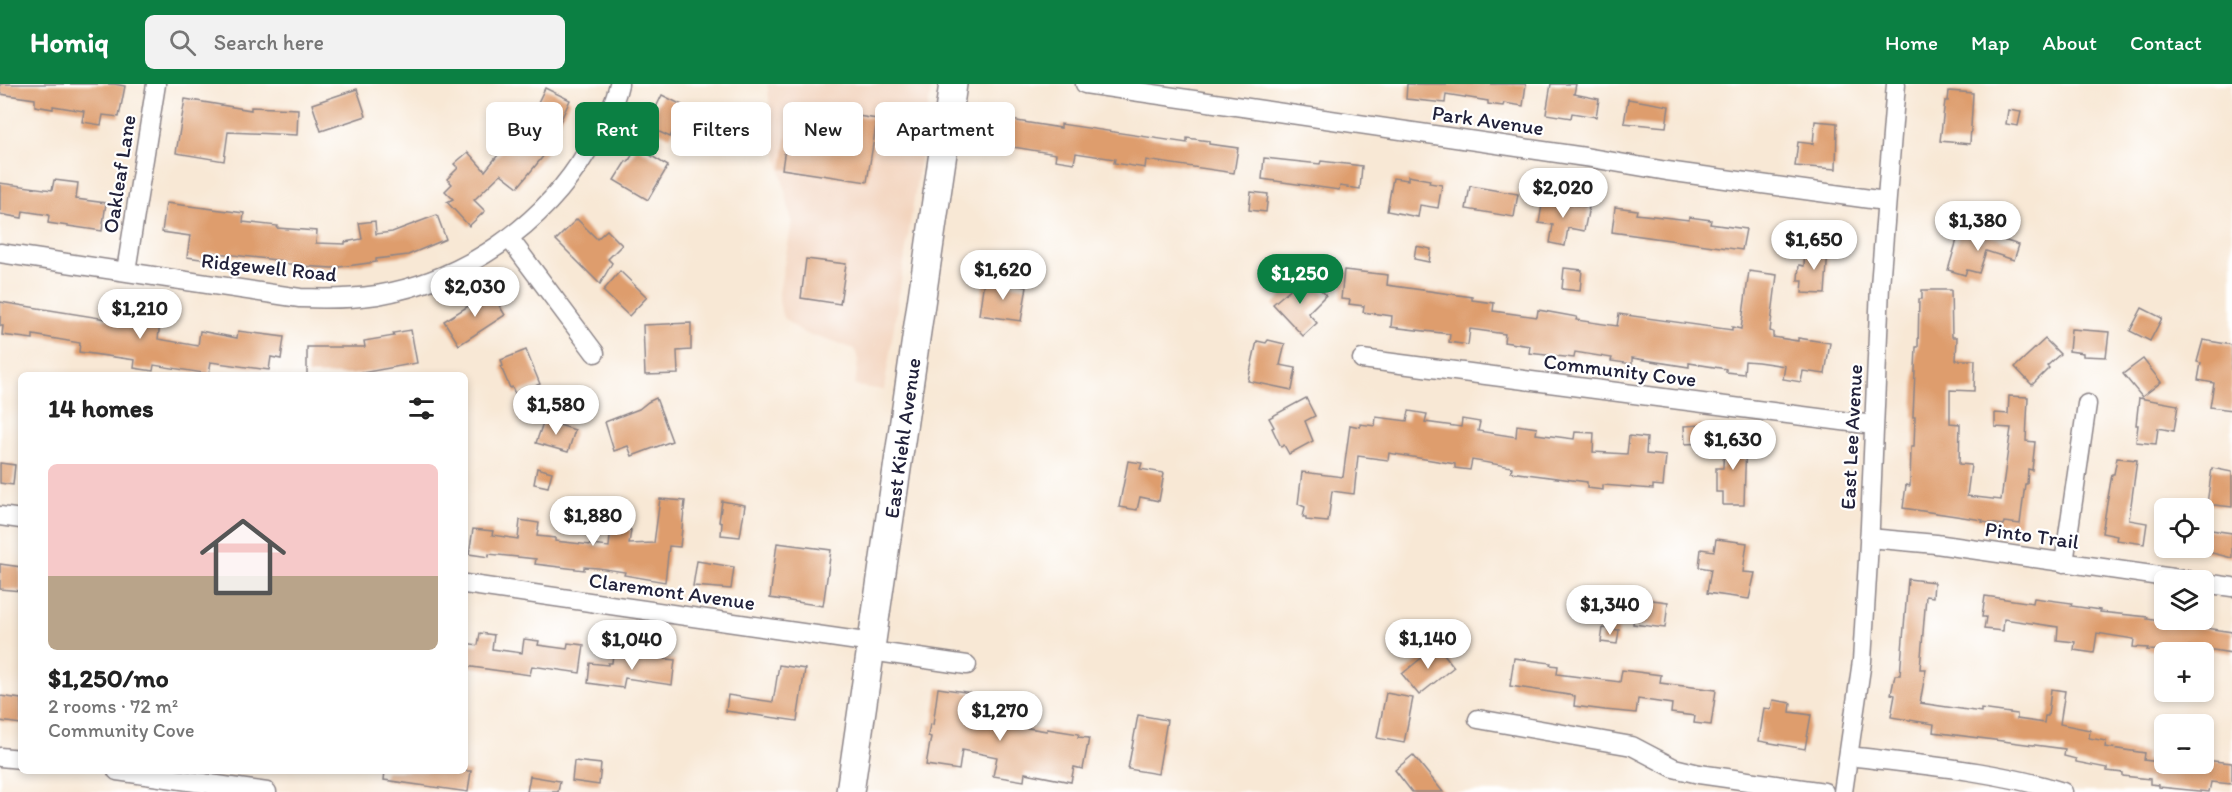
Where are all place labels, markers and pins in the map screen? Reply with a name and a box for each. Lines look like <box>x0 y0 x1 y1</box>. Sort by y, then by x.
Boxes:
pin: $2,020 <box>1514 168 1612 219</box>
pin: $1,380 <box>1929 201 2027 252</box>
pin: $1,650 <box>1765 220 1863 271</box>
pin: $1,620 <box>954 250 1052 301</box>
pin: $1,250 <box>1251 254 1349 305</box>
pin: $2,030 <box>426 267 524 318</box>
pin: $1,210 <box>91 289 189 340</box>
pin: $1,580 <box>507 385 605 436</box>
pin: $1,630 <box>1684 420 1782 471</box>
pin: $1,880 <box>544 496 642 547</box>
pin: $1,340 <box>1561 585 1659 636</box>
pin: $1,140 <box>1379 619 1477 670</box>
pin: $1,040 <box>583 620 681 671</box>
pin: $1,270 <box>951 691 1049 742</box>

